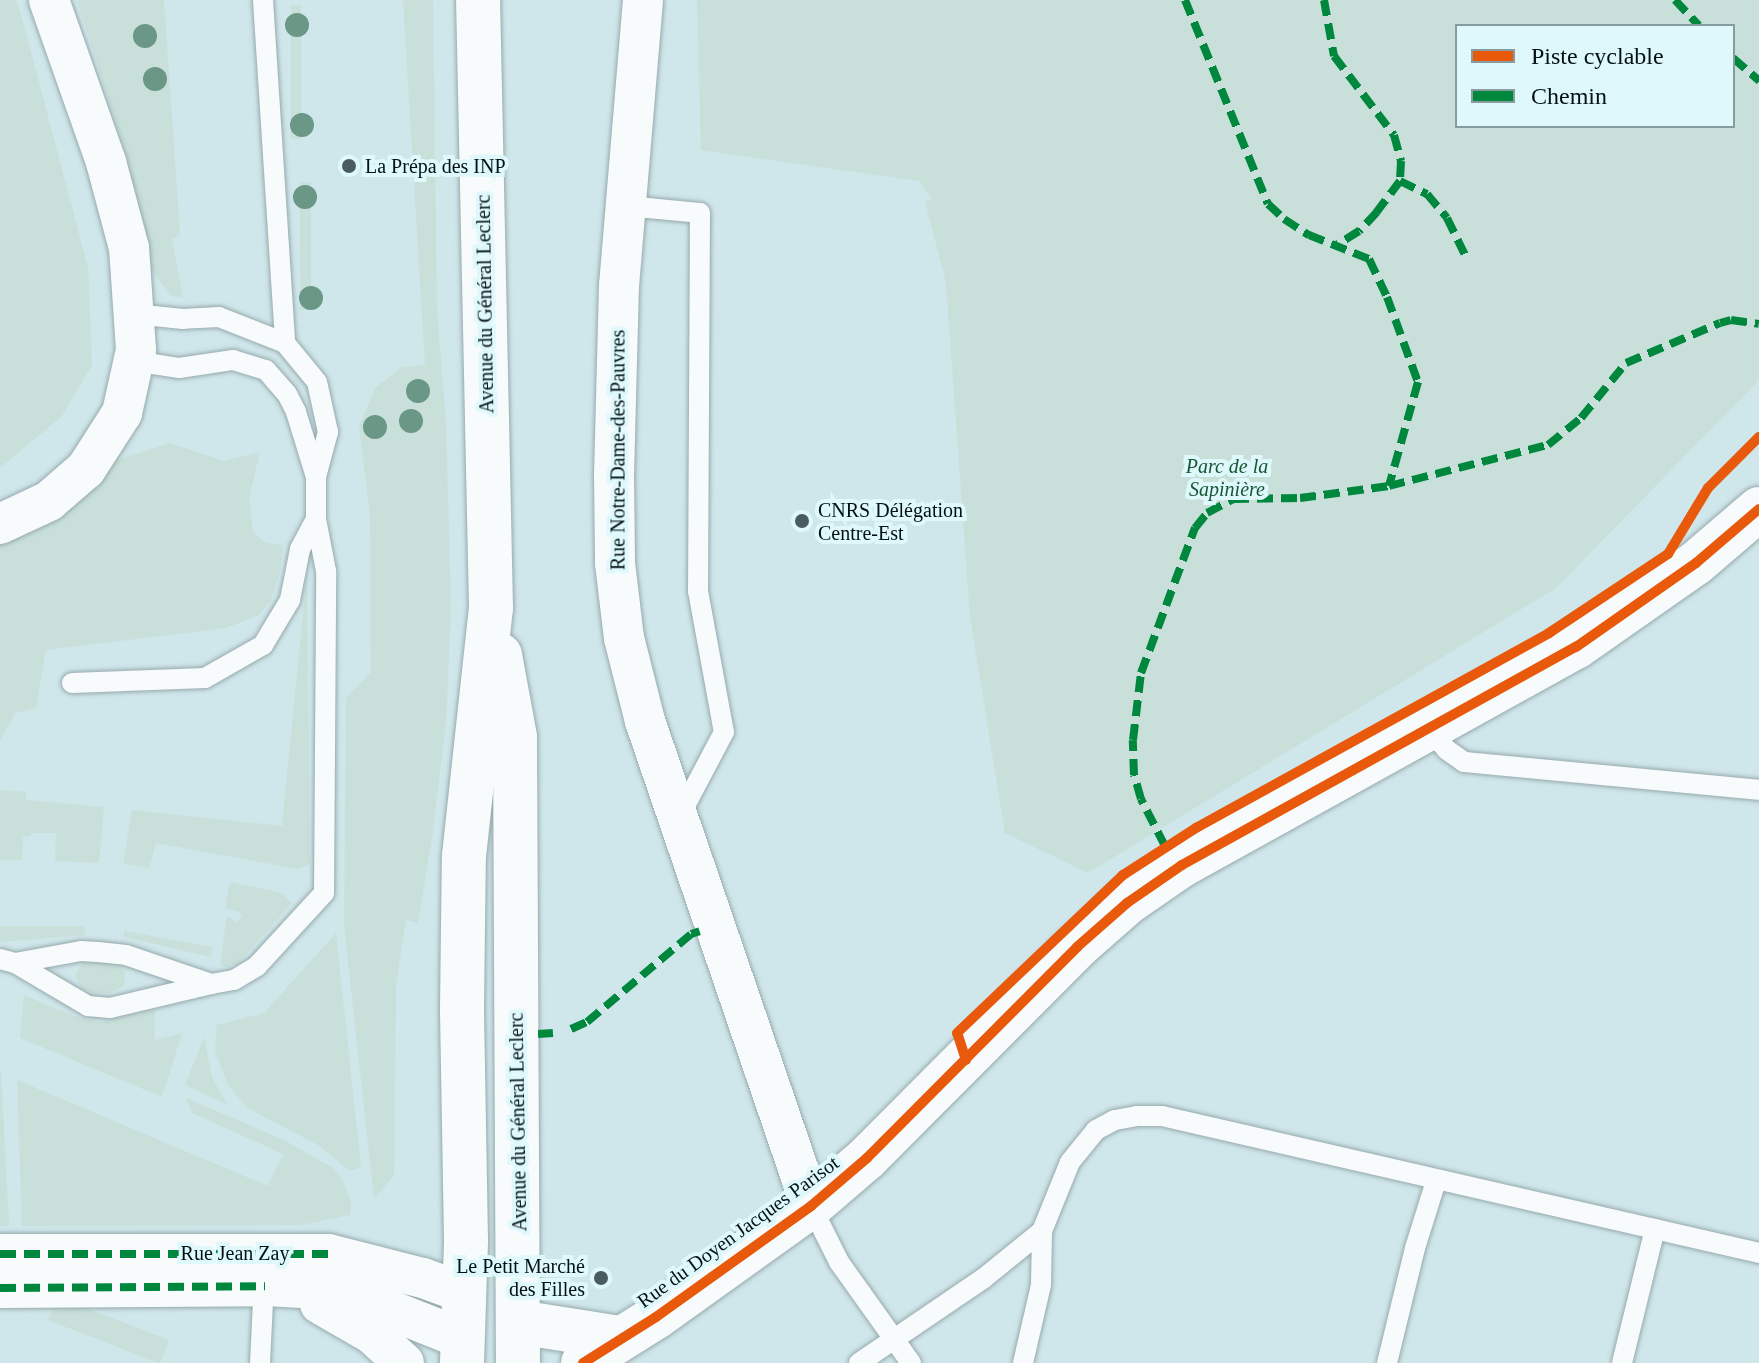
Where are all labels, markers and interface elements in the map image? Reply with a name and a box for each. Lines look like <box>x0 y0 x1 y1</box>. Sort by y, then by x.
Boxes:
legend <box>1455 24 1735 128</box>
text: Piste cyclable <box>1531 43 1664 69</box>
text: Chemin <box>1531 83 1607 109</box>
place label: La Prépa des INP <box>365 154 506 178</box>
marker: La Prépa des INP <box>340 157 358 175</box>
street label: Avenue du Général Leclerc <box>471 194 499 414</box>
street label: Rue Notre-Dame-des-Pauvres <box>606 330 630 570</box>
park label: Parc de la Sapinière <box>1186 455 1268 502</box>
place label: CNRS Délégation Centre-Est <box>818 498 963 545</box>
marker: CNRS Délégation Centre-Est <box>793 512 811 530</box>
street label: Avenue du Général Leclerc <box>504 1012 532 1232</box>
street label: Rue du Doyen Jacques Parisot <box>633 1151 843 1313</box>
street label: Rue Jean Zay <box>181 1241 289 1265</box>
place label: Le Petit Marché des Filles <box>456 1254 585 1301</box>
marker: Le Petit Marché des Filles <box>592 1269 610 1287</box>

